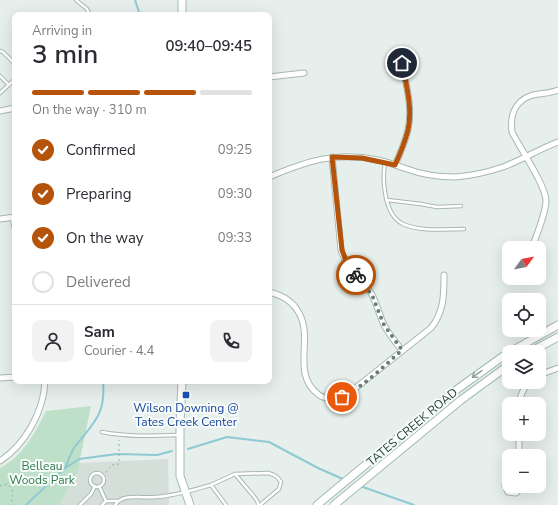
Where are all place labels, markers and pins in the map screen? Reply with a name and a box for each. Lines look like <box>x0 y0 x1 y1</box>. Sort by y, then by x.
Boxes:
pin <box>385 46 419 80</box>
pin <box>325 380 359 414</box>
marker: Wilson Downing @ Tates Creek Center <box>181 390 191 400</box>
place label: Wilson Downing @ Tates Creek Center <box>133 400 239 430</box>

